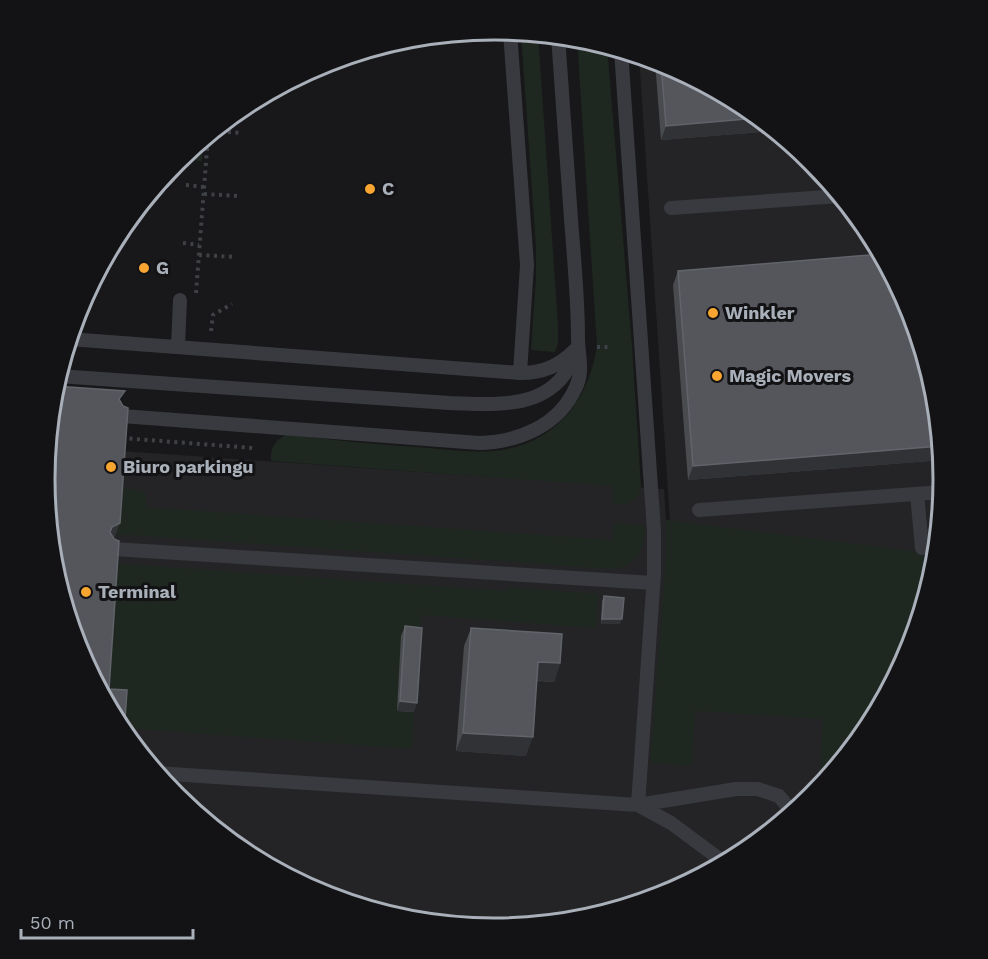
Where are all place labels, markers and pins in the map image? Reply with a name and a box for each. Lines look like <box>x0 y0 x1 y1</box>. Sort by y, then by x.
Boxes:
place label: C <box>382 178 394 199</box>
marker: C <box>363 182 377 196</box>
place label: G <box>156 257 169 278</box>
marker: G <box>137 261 151 275</box>
place label: Winkler <box>725 302 795 323</box>
marker: Winkler <box>706 306 720 320</box>
place label: Magic Movers <box>729 365 851 386</box>
marker: Magic Movers <box>710 369 724 383</box>
place label: Biuro parkingu <box>123 456 253 477</box>
marker: Biuro parkingu <box>104 460 118 474</box>
place label: Terminal <box>98 581 176 602</box>
marker: Terminal <box>79 585 93 599</box>

